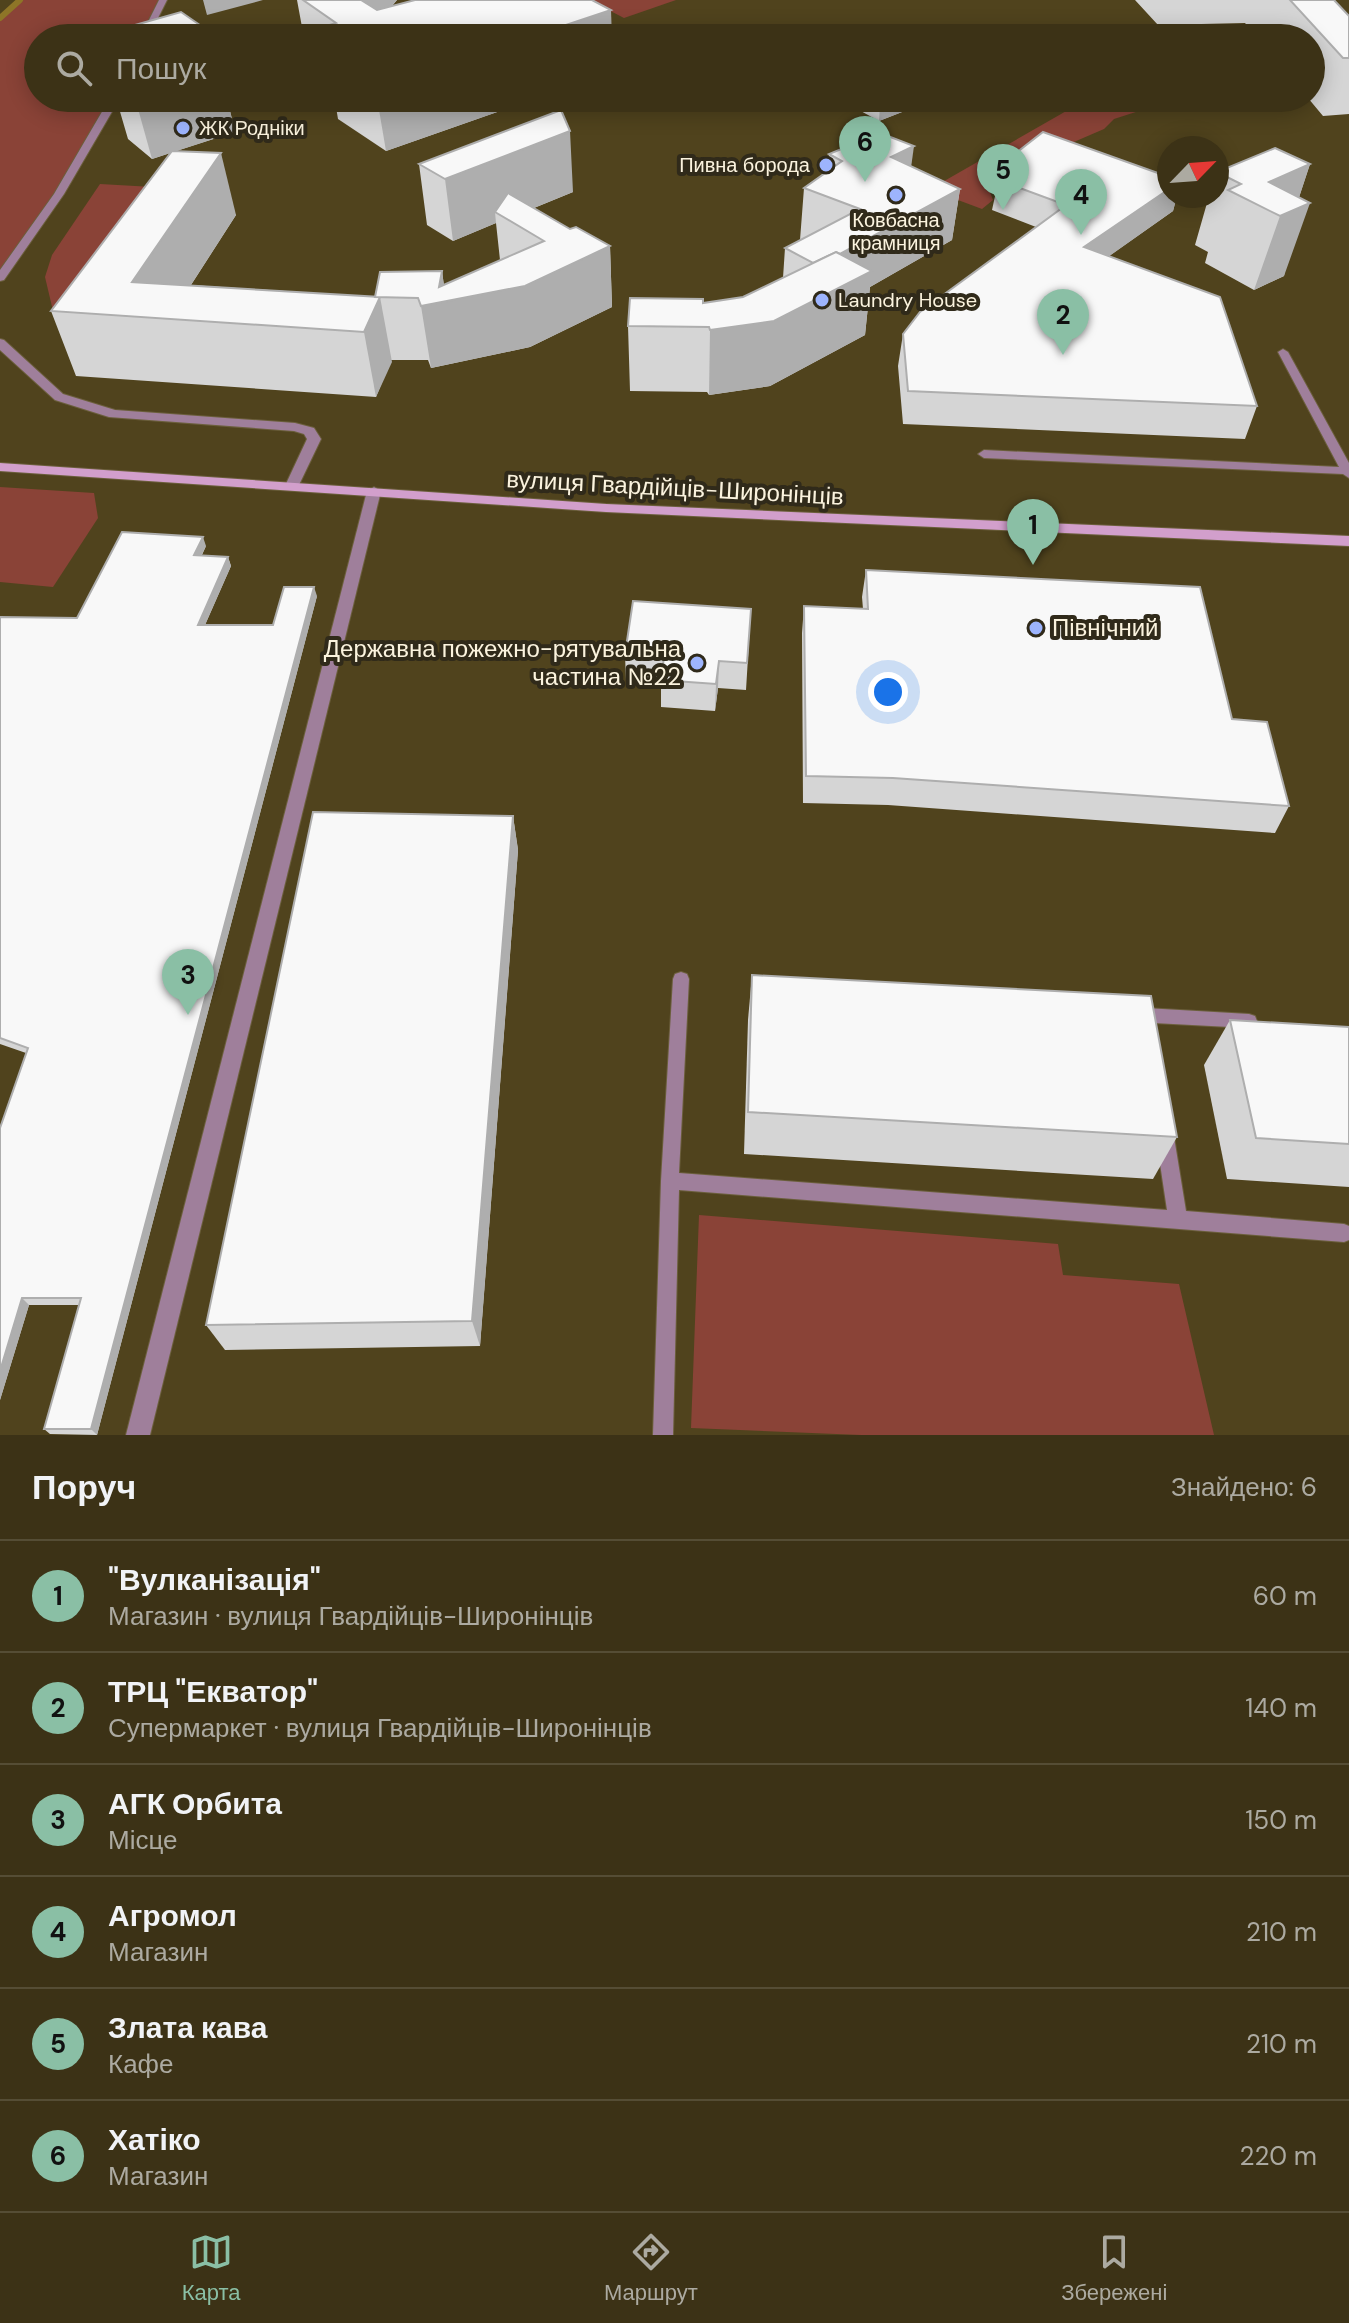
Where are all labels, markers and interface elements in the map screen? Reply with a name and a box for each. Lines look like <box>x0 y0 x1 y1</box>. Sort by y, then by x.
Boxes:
search box <box>24 24 1325 112</box>
icon: search <box>52 46 96 90</box>
text: Пошук <box>116 49 206 88</box>
place label: ЖК Родніки <box>199 115 305 141</box>
pin: 6 <box>839 116 891 182</box>
marker: ЖК Родніки <box>174 119 192 137</box>
north arrow <box>1157 136 1229 208</box>
pin: 5 <box>977 144 1029 210</box>
place label: Пивна борода <box>679 152 811 178</box>
marker: Пивна борода <box>817 156 835 174</box>
pin: 4 <box>1055 169 1107 235</box>
marker: Ковбасна крамниця <box>887 186 905 204</box>
place label: Ковбасна крамниця <box>851 207 941 256</box>
place label: Laundry House <box>838 287 977 313</box>
pin: 2 <box>1037 289 1089 355</box>
marker: Laundry House <box>813 291 831 309</box>
street label: вулиця Гвардійців-Широнінців <box>506 463 845 512</box>
pin: 1 <box>1007 499 1059 565</box>
place label: Північний <box>1052 612 1159 643</box>
marker: Північний <box>1027 619 1045 637</box>
place label: Державна пожежно-рятувальна частина №22 <box>324 633 682 692</box>
marker: Державна пожежно-рятувальна частина №22 <box>688 654 706 672</box>
your location <box>868 672 908 712</box>
pin: 3 <box>162 949 214 1015</box>
text: Поруч <box>32 1465 136 1510</box>
text: Знайдено: 6 <box>1171 1470 1317 1504</box>
text: "Вулканізація" <box>108 1560 321 1599</box>
text: 1 <box>53 1579 63 1613</box>
text: 60 m <box>1253 1579 1317 1613</box>
text: Магазин · вулиця Гвардійців-Широнінців <box>108 1599 593 1633</box>
text: ТРЦ "Екватор" <box>108 1672 318 1711</box>
text: 2 <box>50 1691 66 1725</box>
text: 140 m <box>1245 1691 1317 1725</box>
text: Супермаркет · вулиця Гвардійців-Широнінців <box>108 1711 652 1745</box>
text: АГК Орбита <box>108 1784 282 1823</box>
text: 3 <box>50 1803 66 1837</box>
text: 150 m <box>1245 1803 1317 1837</box>
text: Місце <box>108 1823 178 1857</box>
text: Агромол <box>108 1896 237 1935</box>
text: 4 <box>50 1915 66 1949</box>
text: 210 m <box>1246 1915 1317 1949</box>
text: Магазин <box>108 1935 208 1969</box>
text: Злата кава <box>108 2008 267 2047</box>
text: 5 <box>50 2027 66 2061</box>
text: 210 m <box>1246 2027 1317 2061</box>
text: Кафе <box>108 2047 173 2081</box>
text: Хатіко <box>108 2120 201 2159</box>
text: 6 <box>50 2139 66 2173</box>
text: 220 m <box>1239 2139 1317 2173</box>
text: Магазин <box>108 2159 208 2193</box>
tab: Карта <box>182 2230 241 2307</box>
tab: Маршрут <box>604 2230 698 2307</box>
tab: Збережені <box>1061 2230 1167 2307</box>

